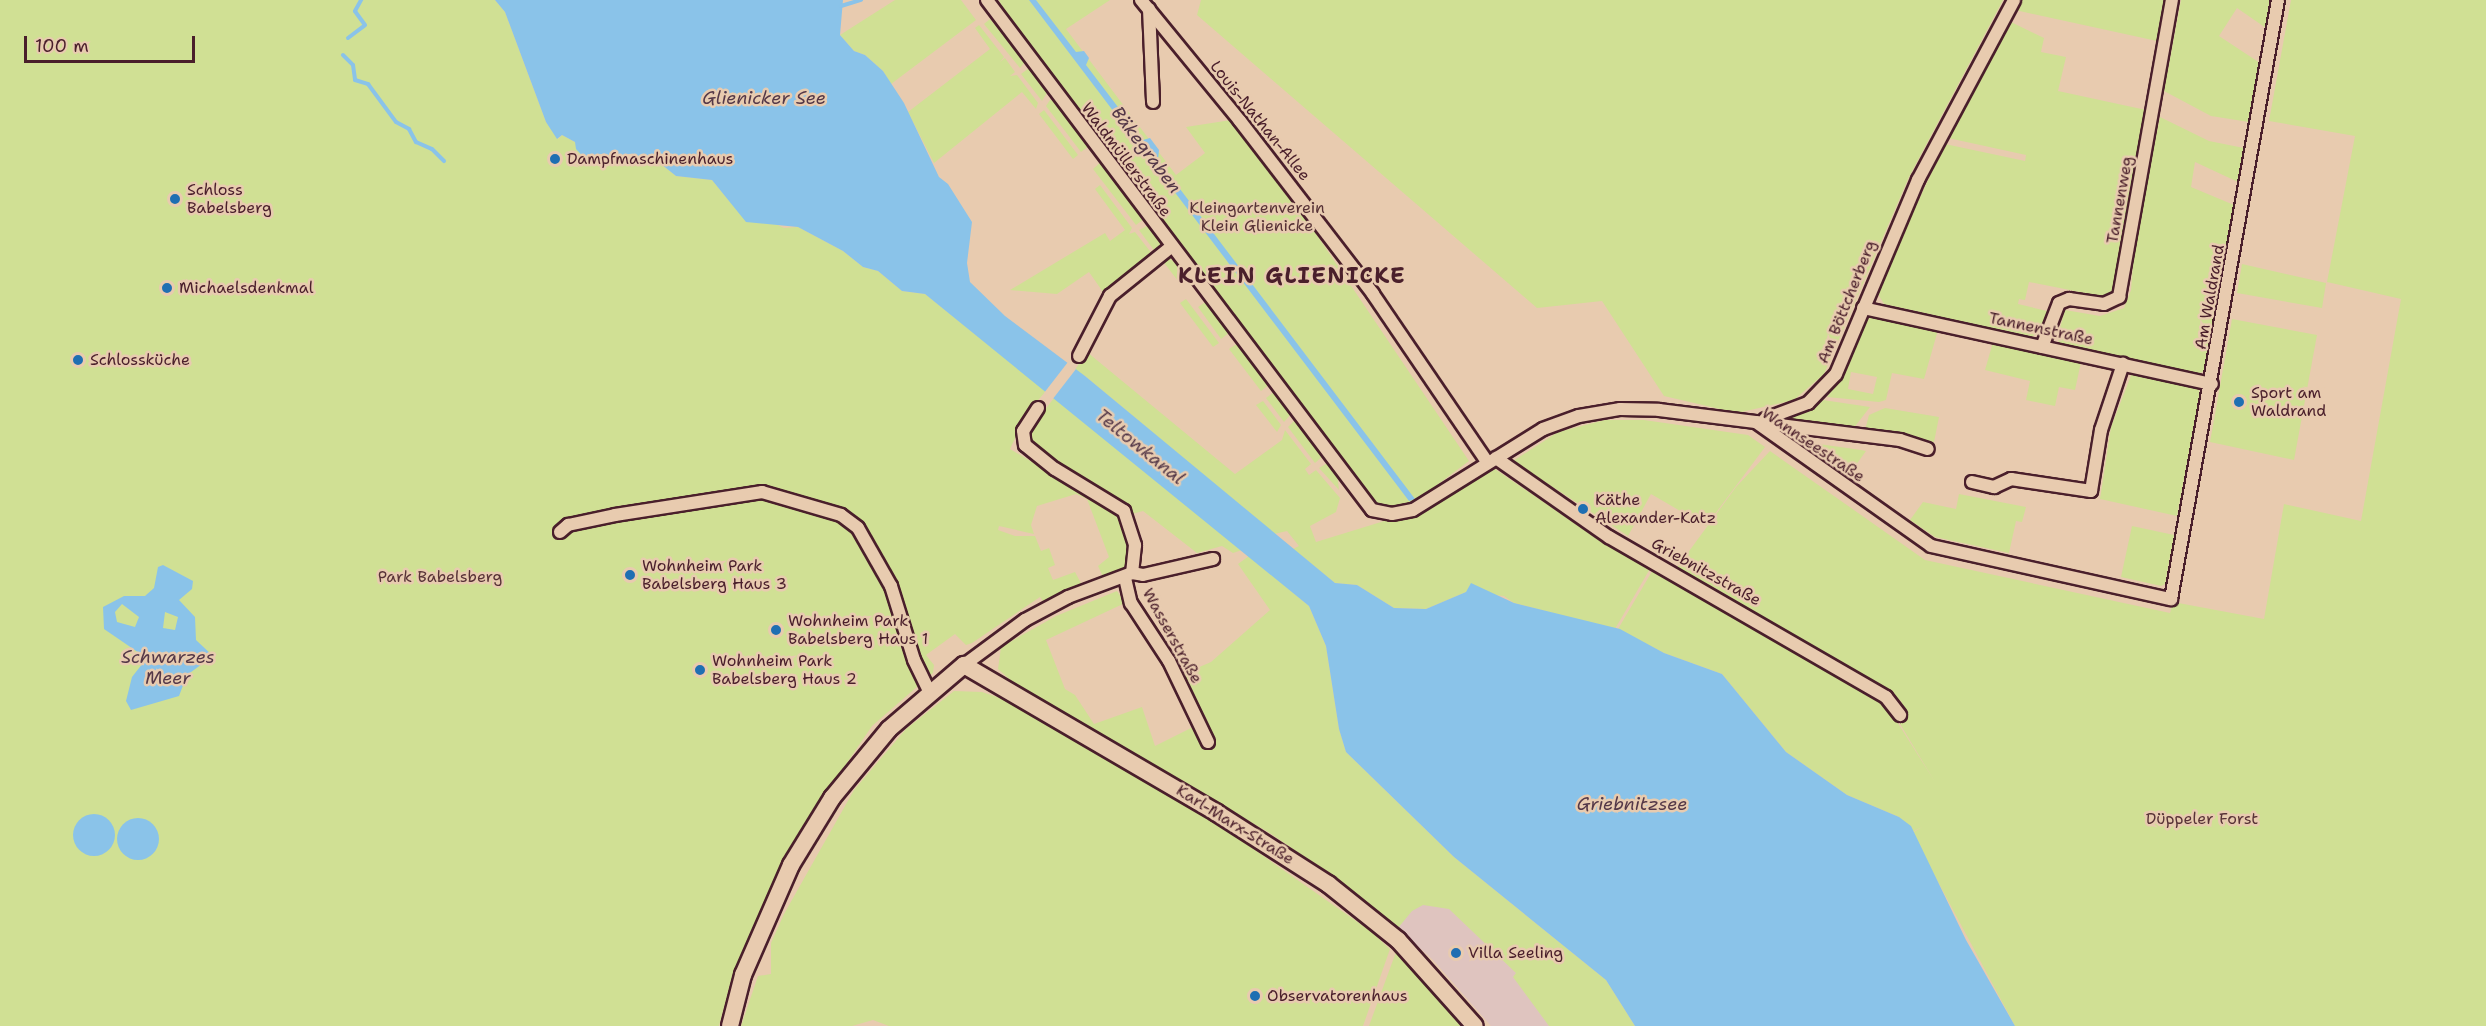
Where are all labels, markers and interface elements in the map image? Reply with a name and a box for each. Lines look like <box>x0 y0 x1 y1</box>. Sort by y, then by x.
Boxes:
scale bar <box>27 24 198 62</box>
text: 100 m <box>35 34 89 58</box>
street label: Louis-Nathan-Allee <box>1206 57 1314 185</box>
water label: Glienicker See <box>702 87 826 109</box>
street label: Waldmüllerstraße <box>1077 99 1175 221</box>
water label: Bäkegraben <box>1106 102 1186 198</box>
place label: Dampfmaschinenhaus <box>567 149 733 169</box>
marker: Dampfmaschinenhaus <box>548 152 562 166</box>
street label: Tannenweg <box>2103 155 2137 245</box>
place label: Schloss Babelsberg <box>187 180 272 218</box>
marker: Schloss Babelsberg <box>168 192 182 206</box>
park label: Kleingartenverein Klein Glienicke <box>1189 198 1325 236</box>
street label: Am Böttcherberg <box>1814 238 1880 366</box>
street label: Am Waldrand <box>2191 243 2229 351</box>
district label: KLEIN GLIENICKE <box>1178 263 1406 289</box>
place label: Michaelsdenkmal <box>179 278 314 298</box>
marker: Michaelsdenkmal <box>160 281 174 295</box>
street label: Tannenstraße <box>1987 309 2095 349</box>
place label: Schlossküche <box>90 350 190 370</box>
marker: Schlossküche <box>71 353 85 367</box>
place label: Sport am Waldrand <box>2251 383 2326 421</box>
marker: Sport am Waldrand <box>2232 395 2246 409</box>
street label: Wannseestraße <box>1758 404 1868 486</box>
water label: Teltowkanal <box>1091 405 1189 489</box>
place label: Käthe Alexander-Katz <box>1595 490 1716 528</box>
marker: Käthe Alexander-Katz <box>1576 502 1590 516</box>
street label: Griebnitzstraße <box>1648 534 1764 610</box>
place label: Wohnheim Park Babelsberg Haus 3 <box>642 556 787 594</box>
park label: Park Babelsberg <box>378 567 502 587</box>
marker: Wohnheim Park Babelsberg Haus 3 <box>623 568 637 582</box>
street label: Wasserstraße <box>1138 585 1206 687</box>
place label: Wohnheim Park Babelsberg Haus 1 <box>788 611 929 649</box>
marker: Wohnheim Park Babelsberg Haus 1 <box>769 623 783 637</box>
water label: Schwarzes Meer <box>121 647 215 690</box>
place label: Wohnheim Park Babelsberg Haus 2 <box>712 651 857 689</box>
marker: Wohnheim Park Babelsberg Haus 2 <box>693 663 707 677</box>
street label: Karl-Marx-Straße <box>1173 781 1297 869</box>
water label: Griebnitzsee <box>1577 793 1687 815</box>
park label: Düppeler Forst <box>2146 809 2258 829</box>
place label: Villa Seeling <box>1468 943 1563 963</box>
marker: Villa Seeling <box>1449 946 1463 960</box>
place label: Observatorenhaus <box>1267 986 1408 1006</box>
marker: Observatorenhaus <box>1248 989 1262 1003</box>

